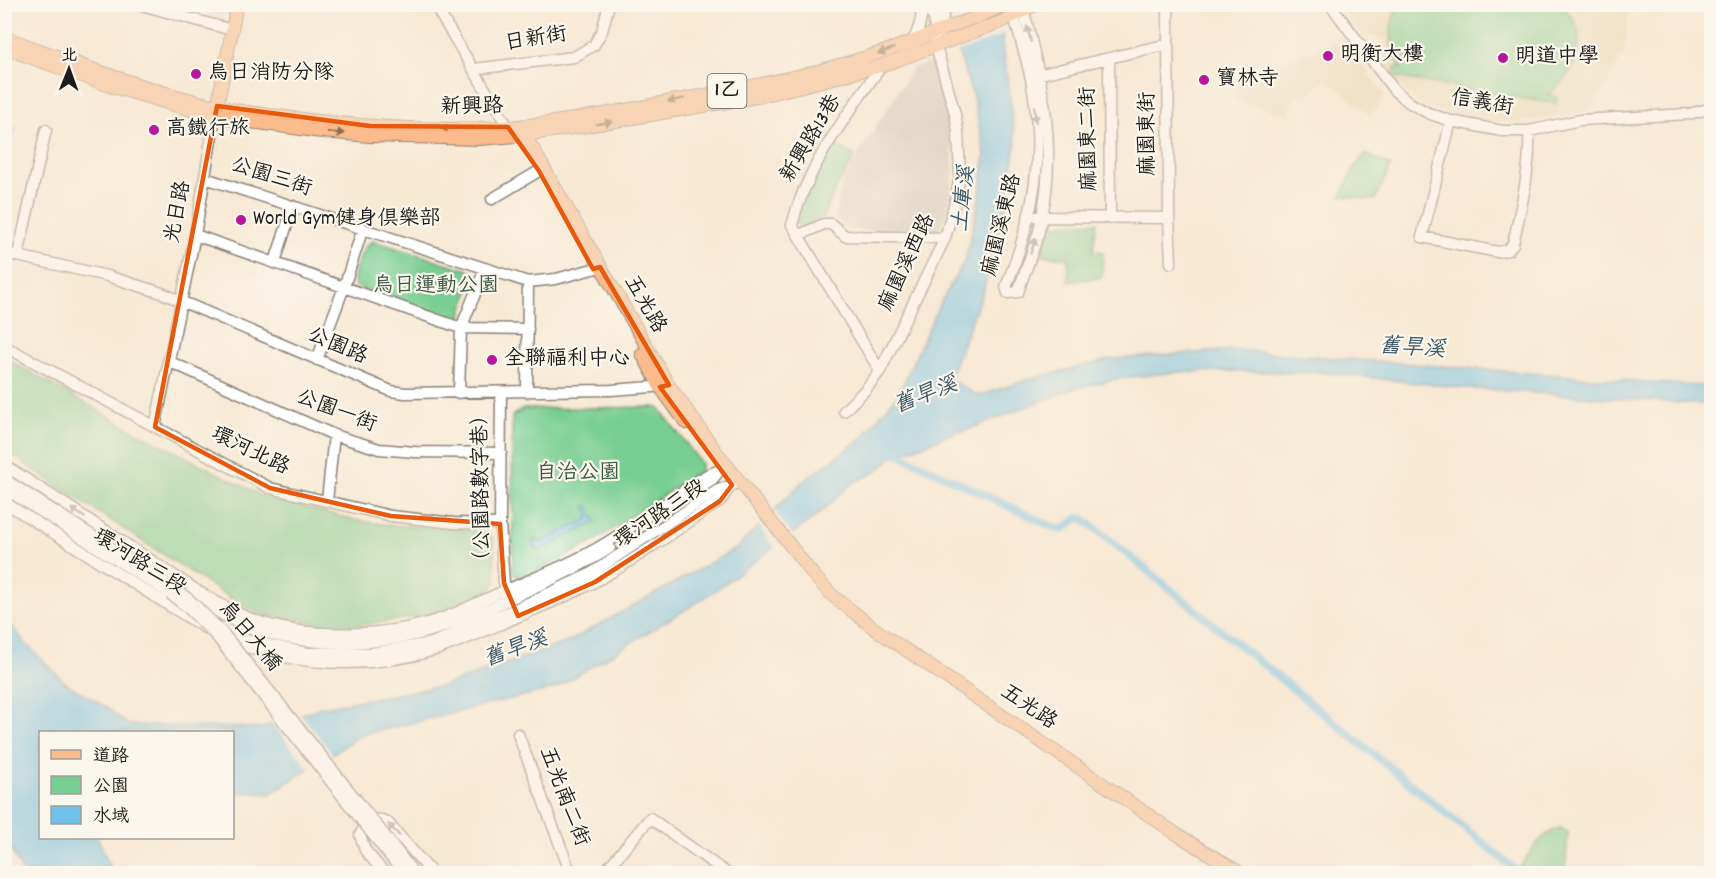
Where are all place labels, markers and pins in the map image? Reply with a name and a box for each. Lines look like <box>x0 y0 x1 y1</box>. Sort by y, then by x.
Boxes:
place label: 明衡大樓 <box>1340 41 1424 71</box>
place label: 明道中學 <box>1515 43 1599 73</box>
marker: 明衡大樓 <box>1321 49 1335 63</box>
marker: 明道中學 <box>1496 51 1510 65</box>
place label: 烏日消防分隊 <box>208 59 334 89</box>
place label: 寶林寺 <box>1216 65 1279 95</box>
marker: 烏日消防分隊 <box>189 67 203 81</box>
marker: 寶林寺 <box>1197 73 1211 87</box>
place label: 高鐵行旅 <box>166 115 250 145</box>
marker: 高鐵行旅 <box>147 123 161 137</box>
place label: World Gym健身俱樂部 <box>253 205 440 235</box>
marker: World Gym健身俱樂部 <box>234 213 248 227</box>
place label: 全聯福利中心 <box>504 345 630 375</box>
marker: 全聯福利中心 <box>485 353 499 367</box>

